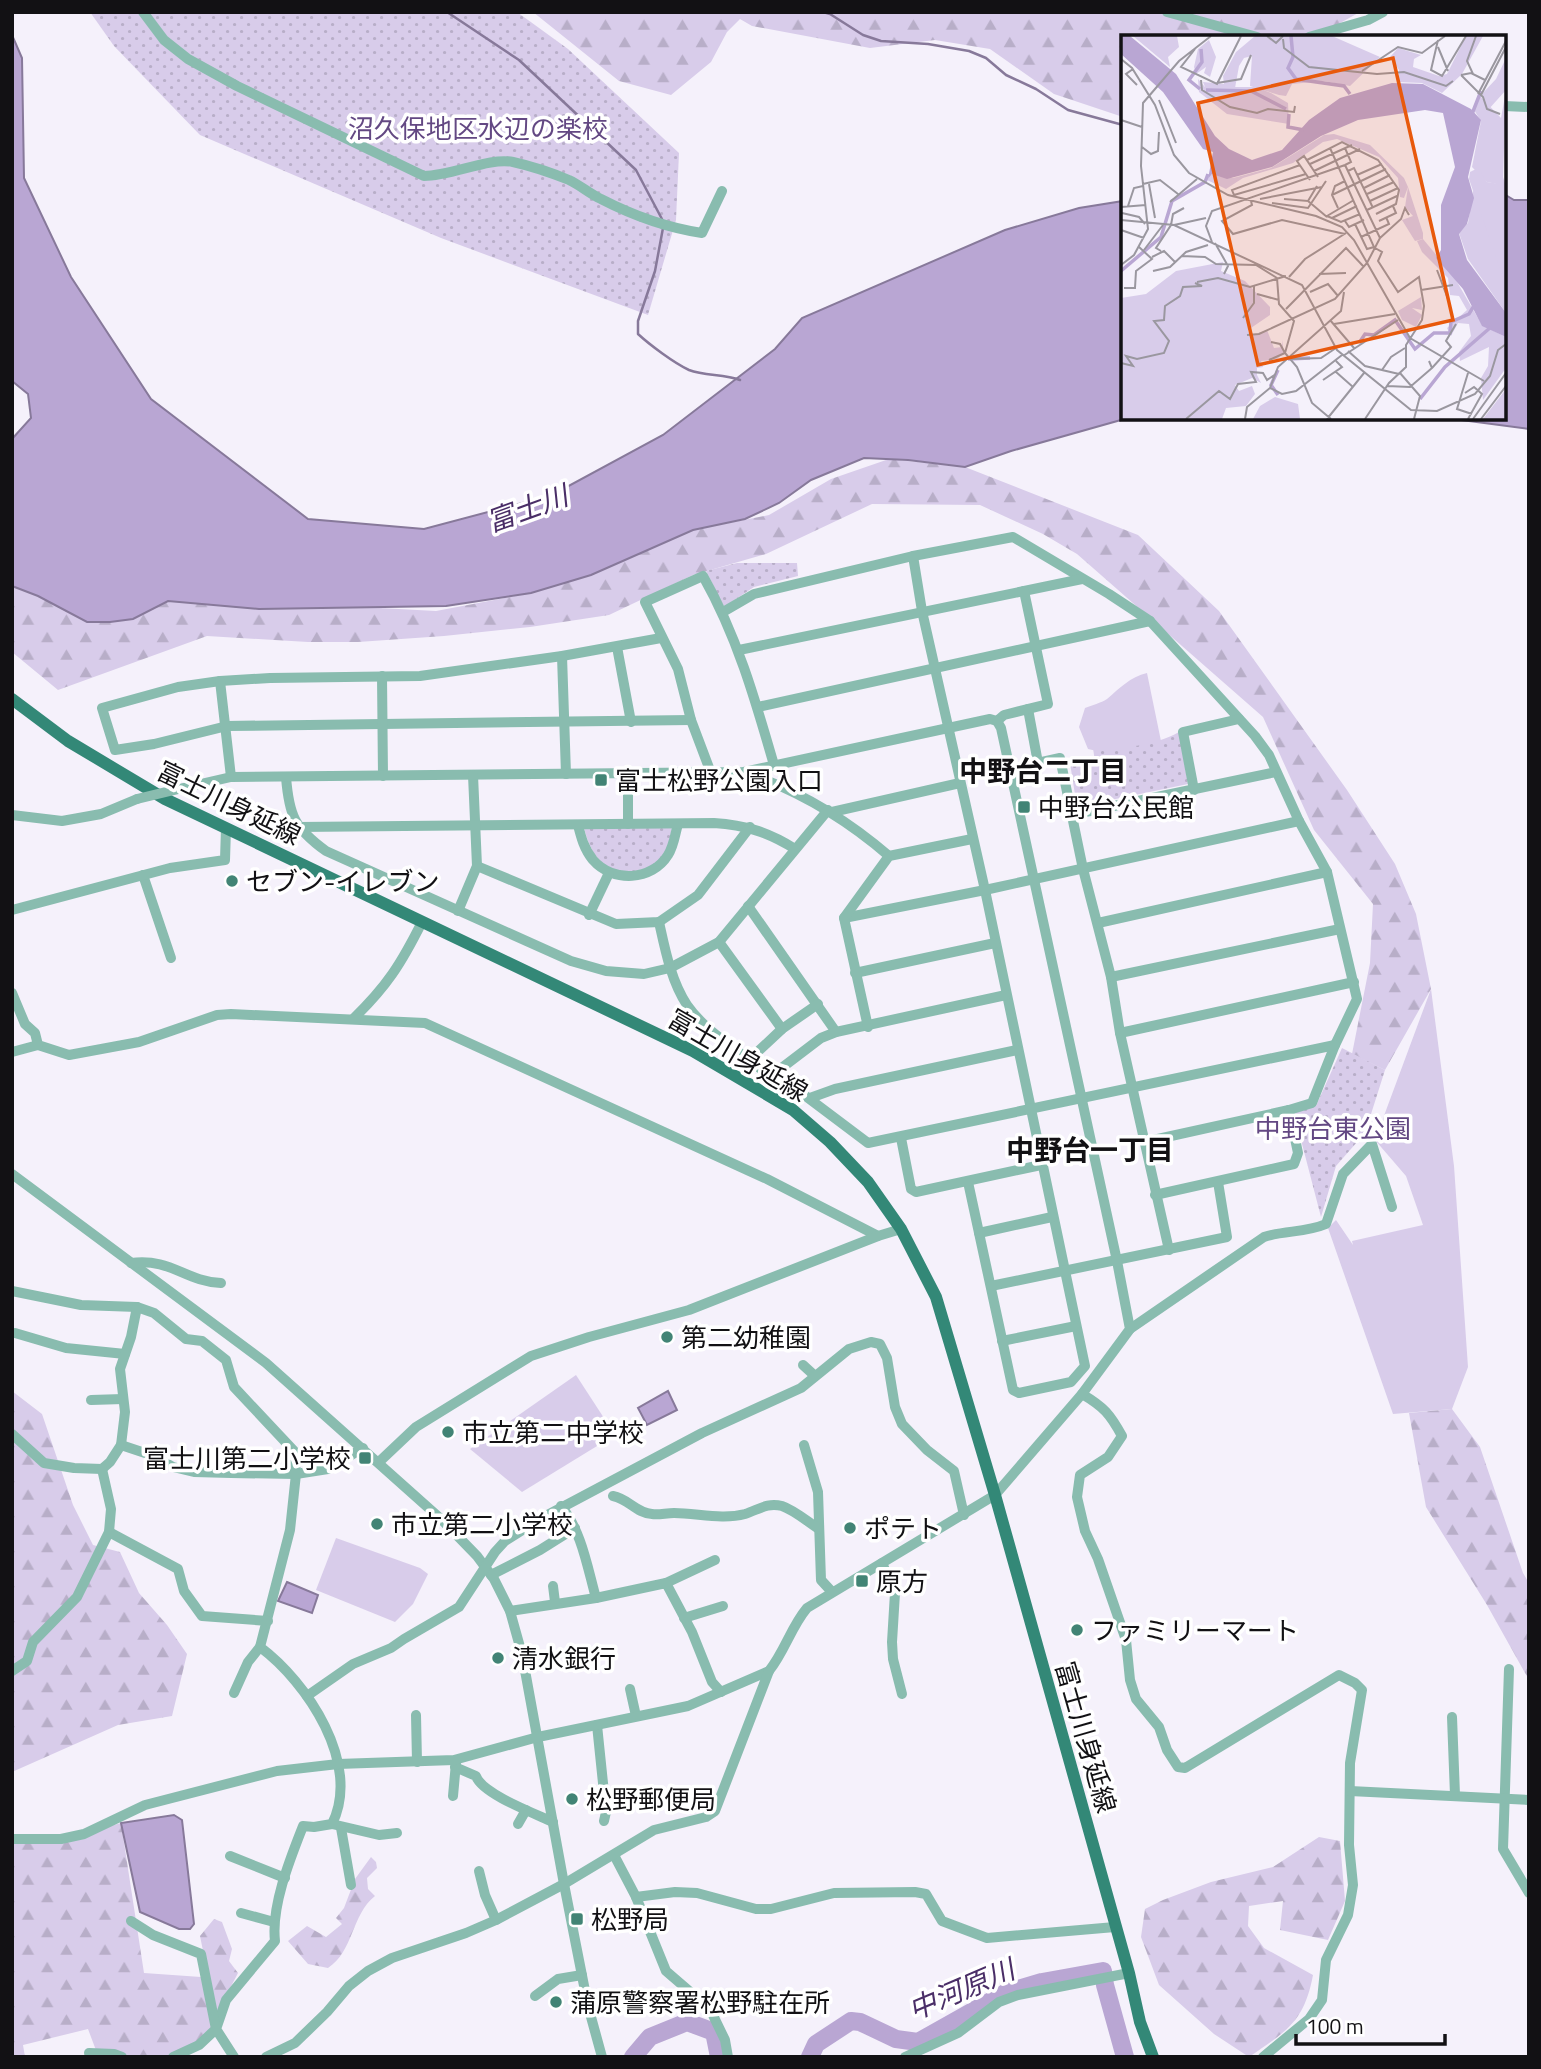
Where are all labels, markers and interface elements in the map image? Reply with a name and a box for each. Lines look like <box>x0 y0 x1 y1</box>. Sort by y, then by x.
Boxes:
inset map <box>1121 35 1506 420</box>
park label: 沼久保地区水辺の楽校 <box>348 109 608 148</box>
water label: 富士川 <box>480 472 577 543</box>
district label: 中野台二丁目 <box>959 749 1127 792</box>
street label: 富士川身延線 <box>150 751 308 855</box>
place label: 富士松野公園入口 <box>615 761 823 800</box>
marker: 富士松野公園入口 <box>593 772 609 788</box>
place label: 中野台公民館 <box>1038 788 1194 827</box>
marker: 中野台公民館 <box>1016 799 1032 815</box>
place label: セブン-イレブン <box>246 862 439 901</box>
marker: セブン-イレブン <box>224 873 240 889</box>
street label: 富士川身延線 <box>661 999 815 1111</box>
park label: 中野台東公園 <box>1255 1109 1411 1148</box>
district label: 中野台一丁目 <box>1006 1128 1174 1171</box>
place label: 第二幼稚園 <box>681 1318 811 1357</box>
marker: 第二幼稚園 <box>659 1329 675 1345</box>
place label: 市立第二中学校 <box>462 1413 644 1452</box>
marker: 市立第二中学校 <box>440 1424 456 1440</box>
place label: 富士川第二小学校 <box>143 1439 351 1478</box>
marker: 富士川第二小学校 <box>357 1450 373 1466</box>
place label: 市立第二小学校 <box>391 1505 573 1544</box>
place label: ポテト <box>864 1509 942 1548</box>
marker: 市立第二小学校 <box>369 1516 385 1532</box>
marker: ポテト <box>842 1520 858 1536</box>
place label: 原方 <box>876 1562 928 1601</box>
marker: 原方 <box>854 1573 870 1589</box>
place label: ファミリーマート <box>1091 1611 1299 1650</box>
marker: ファミリーマート <box>1069 1622 1085 1638</box>
place label: 清水銀行 <box>512 1639 616 1678</box>
marker: 清水銀行 <box>490 1650 506 1666</box>
street label: 富士川身延線 <box>1046 1657 1126 1817</box>
place label: 松野郵便局 <box>586 1780 716 1819</box>
marker: 松野郵便局 <box>564 1791 580 1807</box>
place label: 松野局 <box>591 1900 669 1939</box>
marker: 松野局 <box>569 1911 585 1927</box>
water label: 中河原川 <box>901 1946 1024 2031</box>
place label: 蒲原警察署松野駐在所 <box>570 1983 830 2022</box>
marker: 蒲原警察署松野駐在所 <box>548 1994 564 2010</box>
scale bar <box>1296 2002 1445 2046</box>
text: 100 m <box>1306 2010 1363 2042</box>

